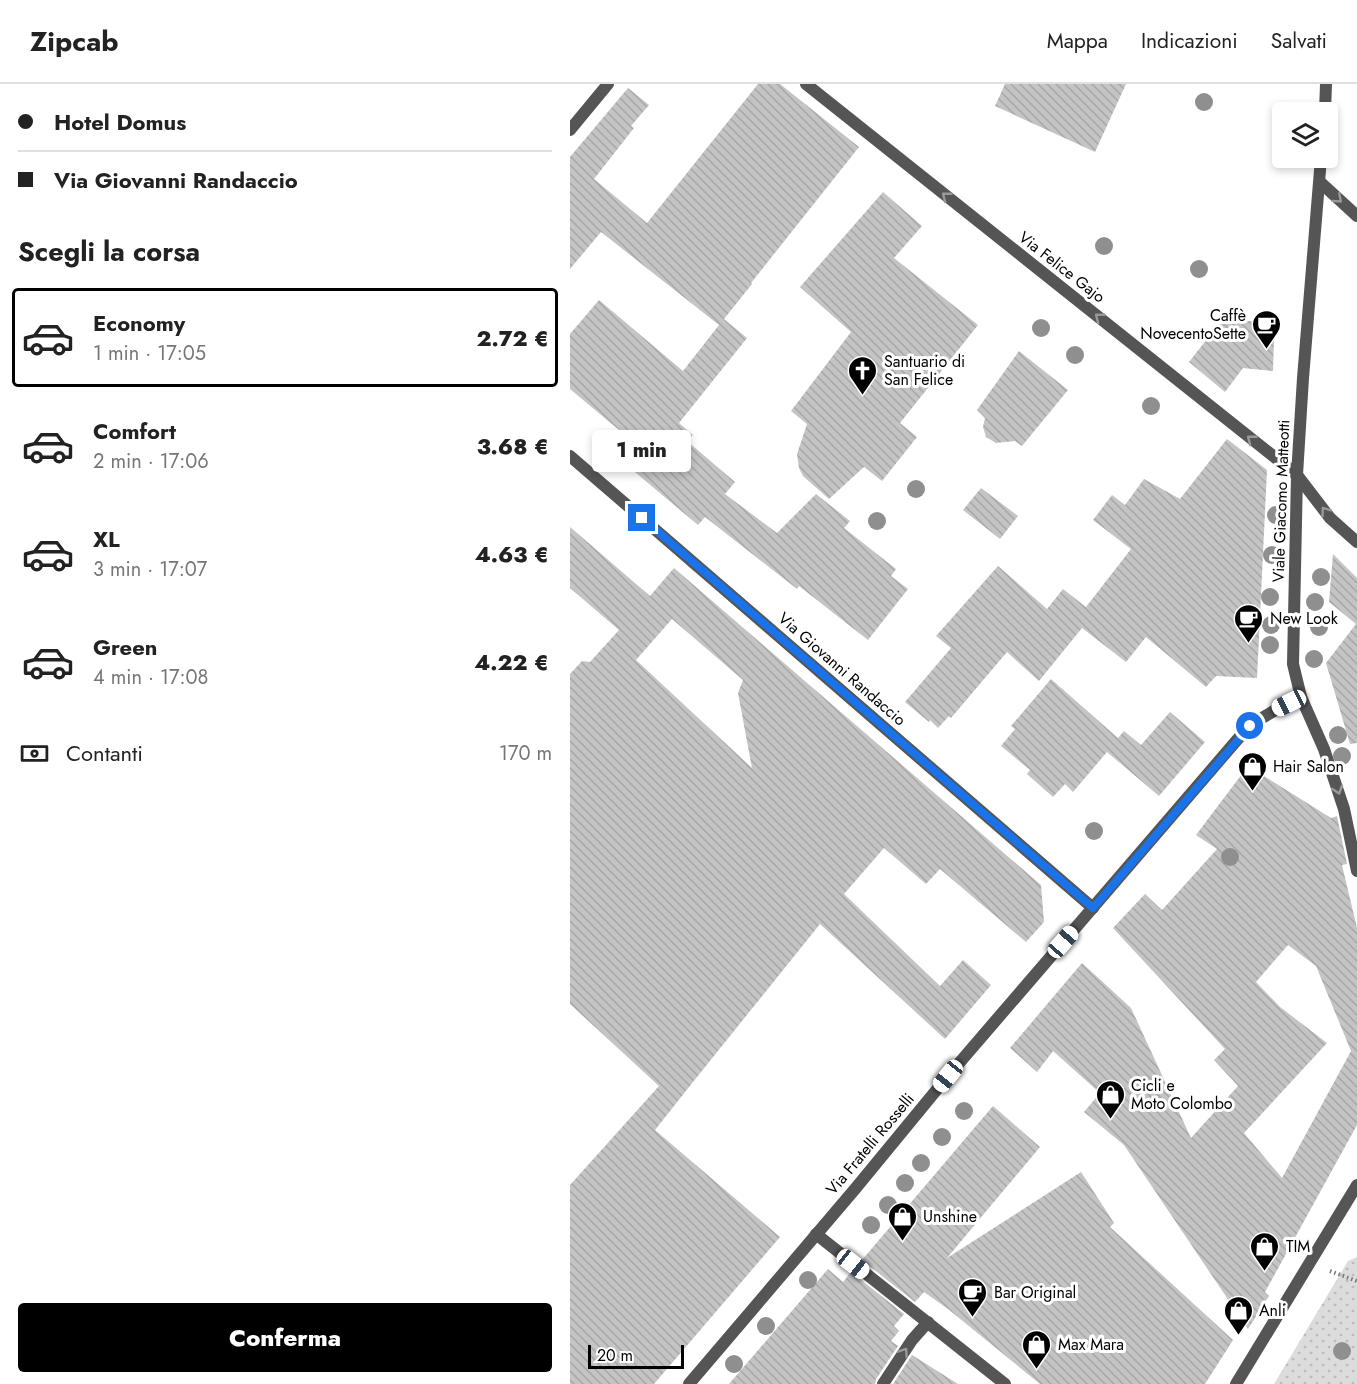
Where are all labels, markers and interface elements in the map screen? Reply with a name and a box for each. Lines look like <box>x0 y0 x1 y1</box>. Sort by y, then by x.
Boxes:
text: Zipcab <box>30 21 119 62</box>
text: Mappa <box>1047 26 1108 56</box>
text: Indicazioni <box>1141 26 1238 56</box>
text: Salvati <box>1271 26 1327 56</box>
map controls <box>1272 102 1338 168</box>
button: layers <box>1272 102 1338 168</box>
text: Hotel Domus <box>54 106 186 138</box>
text: Via Giovanni Randaccio <box>54 164 298 196</box>
one-way arrow <box>942 192 953 203</box>
one-way arrow <box>1332 192 1342 203</box>
street label: Via Felice Gajo <box>1014 226 1110 308</box>
text: Scegli la corsa <box>18 232 200 271</box>
place label: Caffè NovecentoSette <box>1140 304 1246 345</box>
text: Economy <box>93 307 185 339</box>
cafe icon: Caffè NovecentoSette <box>1251 308 1283 350</box>
icon: car <box>21 311 75 365</box>
one-way arrow <box>1095 314 1106 325</box>
text: 2.72 € <box>476 322 549 354</box>
text: 1 min · 17:05 <box>93 339 206 368</box>
place label: Santuario di San Felice <box>884 350 965 391</box>
church icon: Santuario di San Felice <box>847 354 879 396</box>
text: Comfort <box>93 415 176 447</box>
icon: car <box>21 419 75 473</box>
street label: Viale Giacomo Matteotti <box>1267 419 1295 583</box>
text: 3.68 € <box>477 430 549 462</box>
callout: 1 min <box>592 431 692 473</box>
one-way arrow <box>1247 435 1258 446</box>
text: 1 min <box>616 436 667 465</box>
text: 2 min · 17:06 <box>93 447 209 476</box>
route end <box>628 504 655 531</box>
one-way arrow <box>1321 506 1332 517</box>
text: XL <box>93 523 120 555</box>
icon: car <box>21 527 75 581</box>
text: 4.63 € <box>475 538 549 570</box>
text: 3 min · 17:07 <box>93 555 207 584</box>
cafe icon: New Look <box>1233 602 1265 644</box>
street label: Via Giovanni Randaccio <box>773 607 911 731</box>
place label: New Look <box>1270 607 1339 630</box>
text: Green <box>93 631 157 663</box>
icon: car <box>21 635 75 689</box>
text: 4.22 € <box>474 646 549 678</box>
text: 4 min · 17:08 <box>93 663 208 692</box>
car <box>1269 687 1309 719</box>
route start <box>1236 712 1263 739</box>
icon: cash <box>18 737 51 770</box>
text: Contanti <box>66 737 143 769</box>
text: 170 m <box>499 739 552 768</box>
shop icon: Hair Salon <box>1236 750 1268 792</box>
place label: Hair Salon <box>1273 755 1344 778</box>
one-way arrow <box>1331 784 1344 795</box>
car <box>1044 923 1082 961</box>
car <box>930 1056 966 1096</box>
place label: Cicli e Moto Colombo <box>1131 1074 1233 1115</box>
shop icon: Cicli e Moto Colombo <box>1094 1078 1126 1120</box>
street label: Via Fratelli Rosselli <box>820 1088 920 1200</box>
shop icon: Unshine <box>886 1200 918 1242</box>
place label: Unshine <box>923 1205 977 1228</box>
shop icon: TIM <box>1249 1230 1281 1272</box>
place label: TIM <box>1286 1235 1310 1258</box>
car <box>833 1246 873 1282</box>
cafe icon: Bar Original <box>957 1276 989 1318</box>
place label: Bar Original <box>994 1281 1076 1304</box>
shop icon: Anli <box>1222 1294 1254 1336</box>
place label: Anli <box>1259 1299 1286 1322</box>
button: Conferma <box>18 1303 552 1372</box>
shop icon: Max Mara <box>1021 1328 1053 1370</box>
place label: Max Mara <box>1058 1333 1124 1356</box>
scale bar <box>588 1342 684 1370</box>
text: 20 m <box>597 1344 633 1367</box>
one-way arrow <box>897 1348 908 1359</box>

